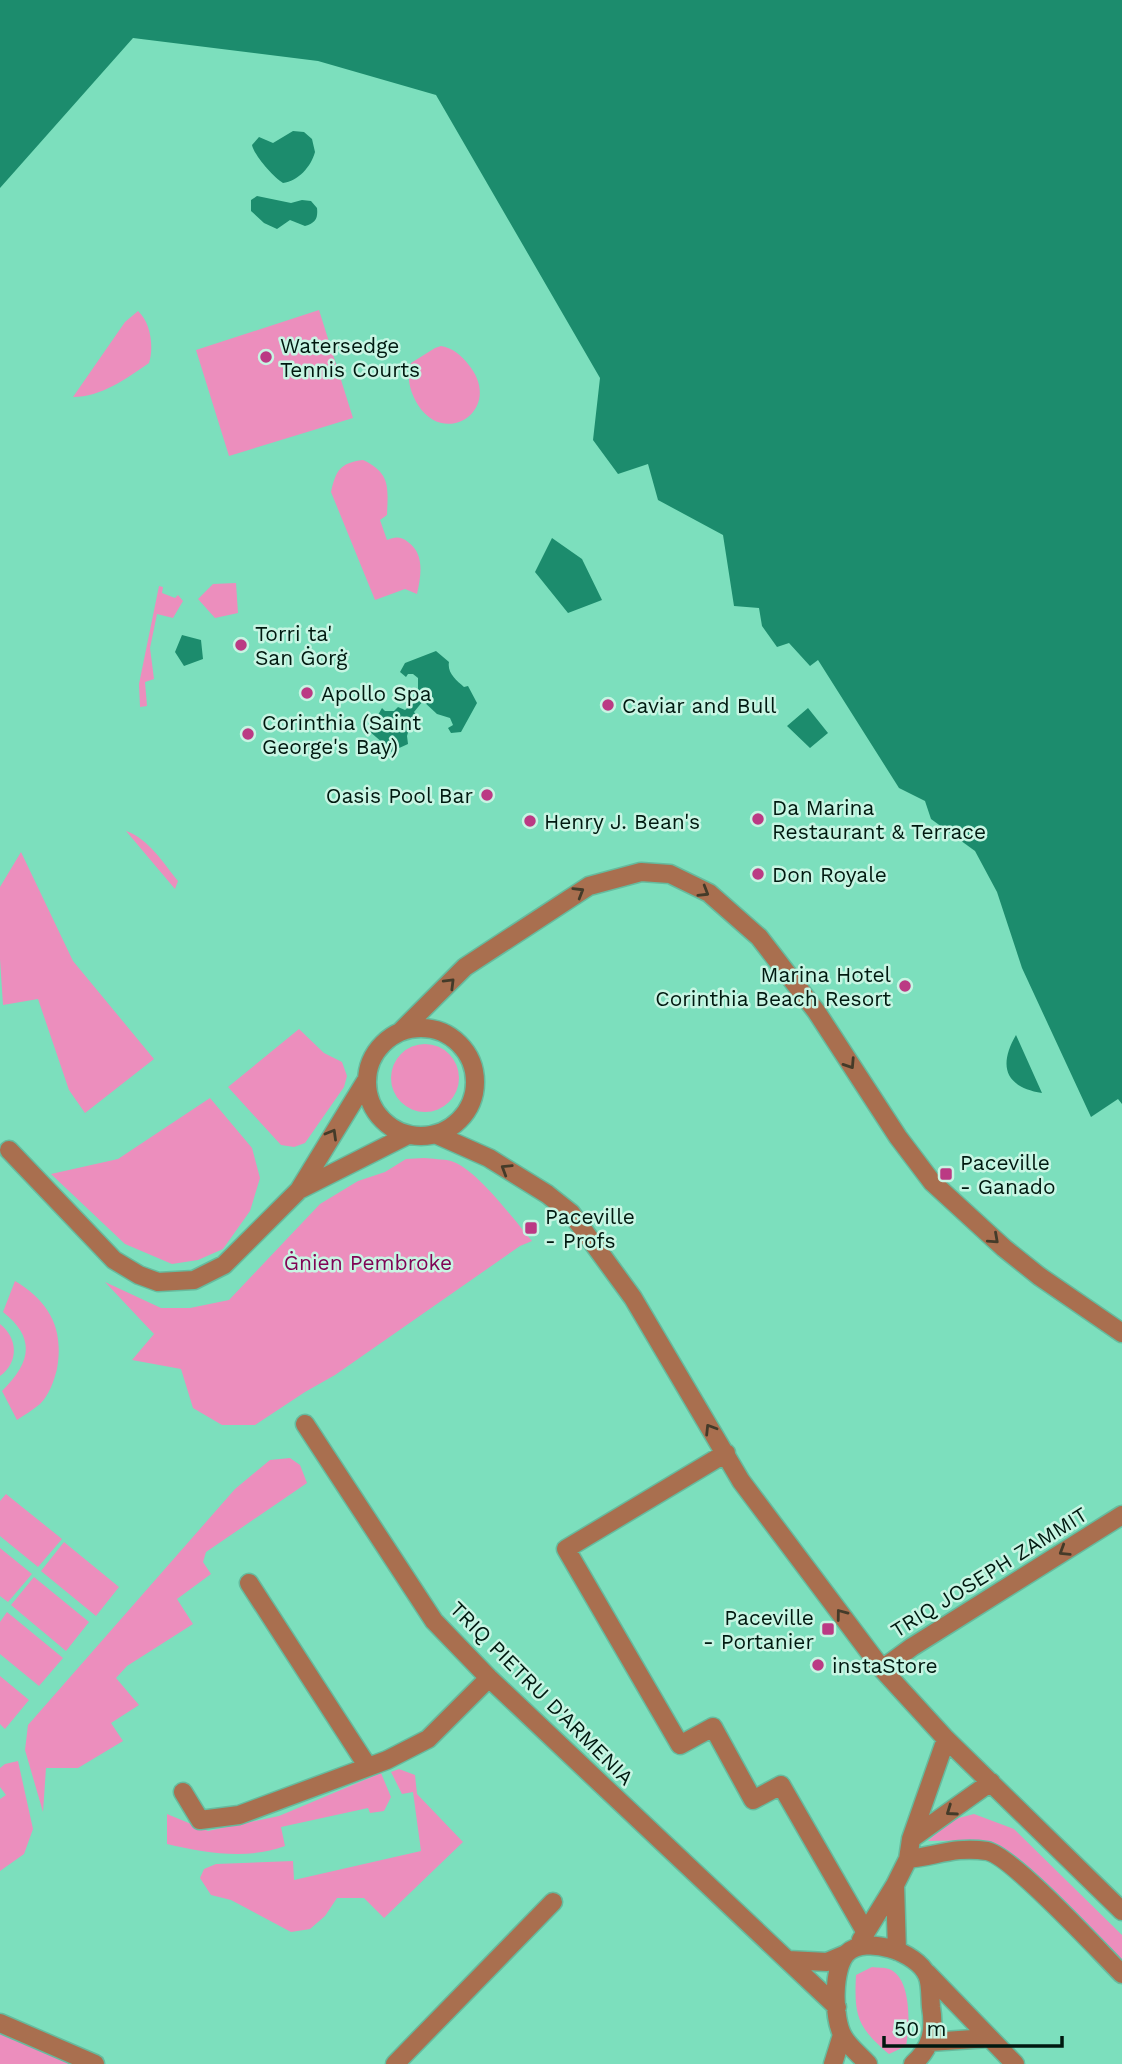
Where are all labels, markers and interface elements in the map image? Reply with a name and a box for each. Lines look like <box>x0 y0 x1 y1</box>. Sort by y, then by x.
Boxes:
place label: Watersedge Tennis Courts <box>280 333 420 382</box>
marker: Watersedge Tennis Courts <box>258 349 274 365</box>
place label: Torri ta' San Ġorġ <box>255 621 348 670</box>
marker: Torri ta' San Ġorġ <box>233 637 249 653</box>
place label: Apollo Spa <box>321 681 432 706</box>
marker: Apollo Spa <box>299 685 315 701</box>
place label: Caviar and Bull <box>622 693 777 718</box>
marker: Caviar and Bull <box>600 697 616 713</box>
place label: Corinthia (Saint George's Bay) <box>262 710 421 759</box>
marker: Corinthia (Saint George's Bay) <box>240 726 256 742</box>
place label: Oasis Pool Bar <box>326 783 473 808</box>
marker: Oasis Pool Bar <box>479 787 495 803</box>
place label: Da Marina Restaurant & Terrace <box>772 795 986 844</box>
place label: Henry J. Bean's <box>544 809 700 834</box>
marker: Da Marina Restaurant & Terrace <box>750 811 766 827</box>
marker: Henry J. Bean's <box>522 813 538 829</box>
place label: Don Royale <box>772 862 887 887</box>
marker: Don Royale <box>750 866 766 882</box>
one-way arrow <box>697 884 710 897</box>
one-way arrow <box>571 887 584 900</box>
place label: Marina Hotel Corinthia Beach Resort <box>655 962 892 1011</box>
one-way arrow <box>442 978 455 991</box>
marker: Marina Hotel Corinthia Beach Resort <box>897 978 913 994</box>
one-way arrow <box>842 1056 854 1069</box>
one-way arrow <box>324 1128 337 1141</box>
place label: Paceville - Ganado <box>960 1150 1056 1199</box>
one-way arrow <box>501 1164 514 1177</box>
marker: Paceville - Ganado <box>938 1166 954 1182</box>
place label: Paceville - Profs <box>545 1204 635 1253</box>
marker: Paceville - Profs <box>523 1220 539 1236</box>
one-way arrow <box>986 1231 999 1243</box>
park label: Ġnien Pembroke <box>284 1250 452 1275</box>
one-way arrow <box>706 1423 719 1436</box>
street label: TRIQ JOSEPH ZAMMIT <box>886 1501 1092 1643</box>
one-way arrow <box>1059 1543 1072 1556</box>
street label: TRIQ PIETRU D'ARMENIA <box>445 1596 639 1790</box>
place label: Paceville - Portanier <box>703 1605 814 1654</box>
one-way arrow <box>837 1609 850 1622</box>
marker: Paceville - Portanier <box>820 1621 836 1637</box>
place label: instaStore <box>832 1653 938 1678</box>
marker: instaStore <box>810 1657 826 1673</box>
one-way arrow <box>946 1803 959 1815</box>
scale bar <box>884 2004 1062 2048</box>
text: 50 m <box>894 2016 946 2041</box>

